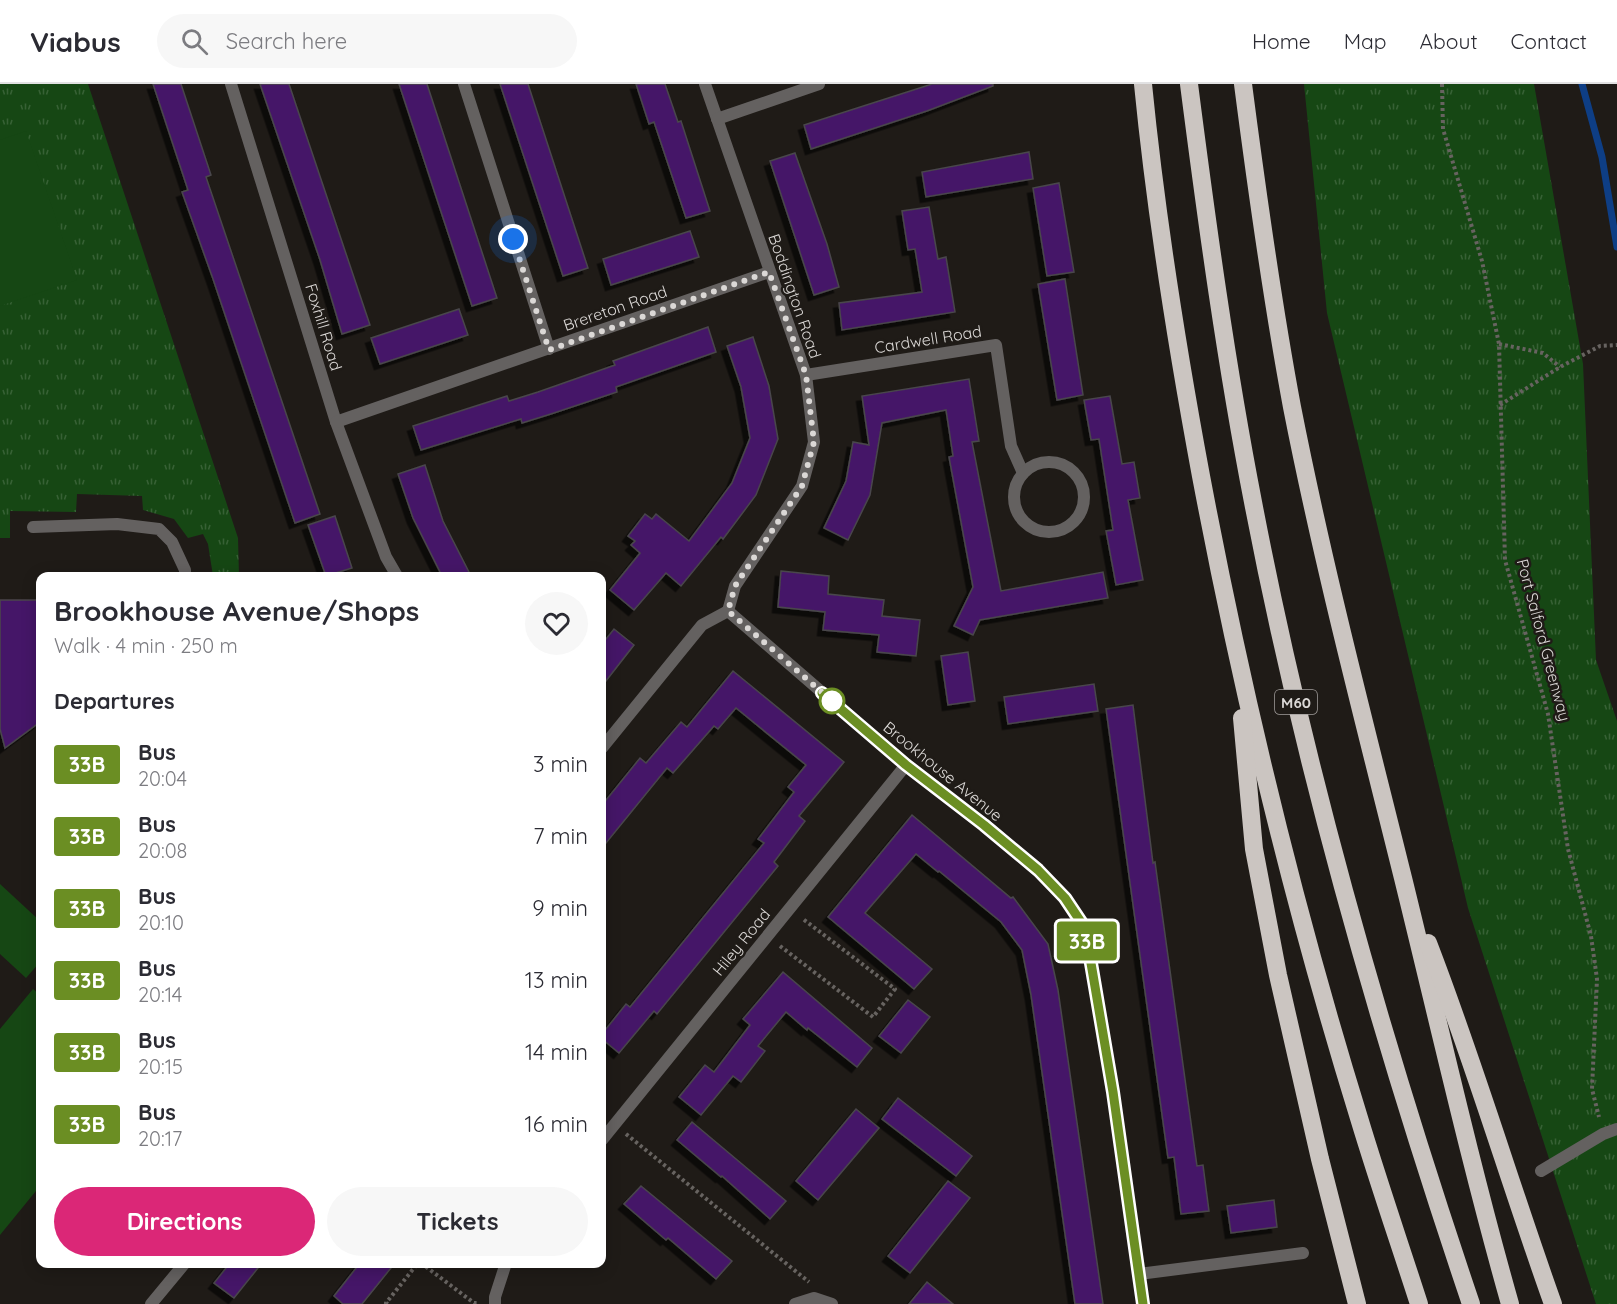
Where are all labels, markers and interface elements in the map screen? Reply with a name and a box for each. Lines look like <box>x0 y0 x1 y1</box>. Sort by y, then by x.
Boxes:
search box <box>157 14 577 68</box>
text: Viabus <box>30 24 121 59</box>
icon: search <box>178 25 211 58</box>
text: Search here <box>226 27 347 55</box>
text: Home <box>1252 28 1311 54</box>
text: Map <box>1344 28 1387 54</box>
text: About <box>1420 28 1478 54</box>
text: Contact <box>1511 28 1587 54</box>
your location <box>498 224 528 254</box>
street label: Boddington Road <box>764 231 826 361</box>
street label: Foxhill Road <box>301 281 347 373</box>
street label: Brereton Road <box>560 281 670 335</box>
street label: Cardwell Road <box>873 321 983 357</box>
street label: Port Salford Greenway <box>1513 557 1575 723</box>
button: heart <box>525 592 588 655</box>
text: Brookhouse Avenue/Shops <box>54 593 419 628</box>
text: Walk · 4 min · 250 m <box>54 633 238 658</box>
text: Departures <box>54 687 175 715</box>
unlabelled marker <box>819 688 845 714</box>
road number: M60 <box>1275 690 1317 714</box>
street label: Brookhouse Avenue <box>879 717 1007 825</box>
text: Bus <box>138 738 176 766</box>
text: 3 min <box>533 750 588 778</box>
text: 33B <box>69 751 105 777</box>
text: 20:04 <box>138 766 187 791</box>
text: Bus <box>138 810 176 838</box>
text: 7 min <box>533 822 588 850</box>
text: 33B <box>69 823 105 849</box>
text: 20:08 <box>138 838 187 863</box>
text: Bus <box>138 882 176 910</box>
text: 9 min <box>532 894 588 922</box>
text: 33B <box>69 895 105 921</box>
street label: Hiley Road <box>708 904 774 980</box>
text: 20:10 <box>138 910 184 935</box>
line badge: 33B <box>1052 922 1122 960</box>
text: 33B <box>1069 928 1105 954</box>
text: Bus <box>138 954 176 982</box>
text: 13 min <box>525 966 588 994</box>
text: 33B <box>69 967 105 993</box>
text: 20:14 <box>138 982 182 1007</box>
text: Bus <box>138 1026 176 1054</box>
text: 14 min <box>525 1038 588 1066</box>
text: 33B <box>69 1039 105 1065</box>
text: 20:15 <box>138 1054 183 1079</box>
text: Bus <box>138 1098 176 1126</box>
text: 16 min <box>525 1110 588 1138</box>
text: 33B <box>69 1111 105 1137</box>
text: 20:17 <box>138 1126 182 1151</box>
button: Directions <box>54 1187 315 1256</box>
button: Tickets <box>327 1187 588 1256</box>

